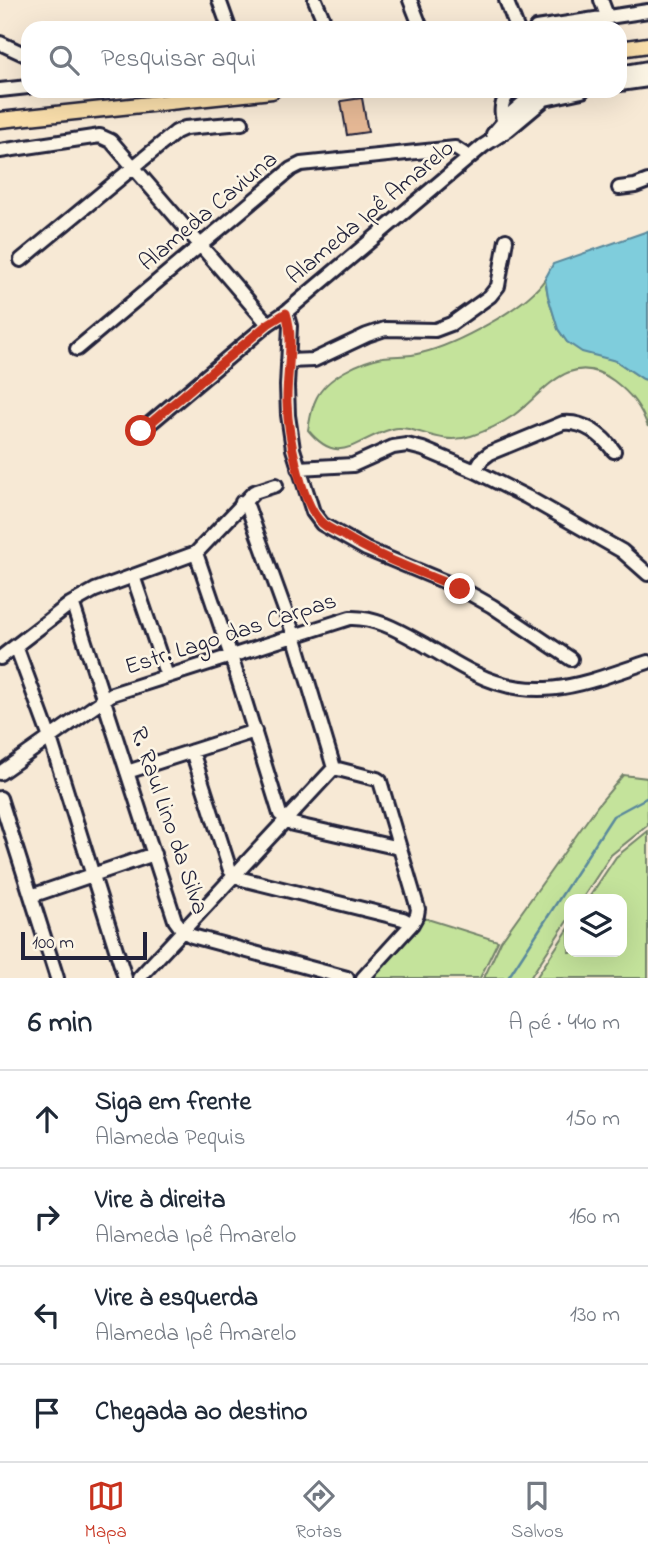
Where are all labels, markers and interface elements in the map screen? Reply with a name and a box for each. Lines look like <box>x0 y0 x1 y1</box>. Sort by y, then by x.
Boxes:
search box <box>21 21 627 98</box>
icon: search <box>45 41 83 79</box>
text: Pesquisar aqui <box>101 41 256 79</box>
street label: Alameda Ipê Amarelo <box>279 132 463 294</box>
street label: Alameda Caviuna <box>132 143 286 281</box>
route start <box>125 415 156 446</box>
route end <box>444 573 475 604</box>
street label: Estr. Lago das Carpas <box>121 584 341 686</box>
street label: R. Raul Lino da Silva <box>120 723 216 919</box>
map controls <box>564 894 627 957</box>
button: layers <box>564 894 627 957</box>
scale bar <box>21 929 147 961</box>
text: 100 m <box>32 930 74 957</box>
text: 6 min <box>28 1002 92 1046</box>
text: A pé · 440 m <box>508 1007 620 1040</box>
text: Siga em frente <box>95 1084 251 1122</box>
icon: ahead <box>28 1100 66 1138</box>
text: 150 m <box>566 1103 620 1136</box>
text: Alameda Pequis <box>95 1122 245 1155</box>
text: Vire à direita <box>95 1182 226 1220</box>
icon: right <box>28 1198 66 1236</box>
text: 160 m <box>569 1201 620 1234</box>
text: Alameda Ipê Amarelo <box>95 1220 296 1253</box>
text: Vire à esquerda <box>95 1280 258 1318</box>
icon: left <box>28 1296 66 1334</box>
text: 130 m <box>570 1299 620 1332</box>
text: Alameda Ipê Amarelo <box>95 1318 296 1351</box>
icon: arrive <box>28 1394 66 1432</box>
text: Chegada ao destino <box>95 1394 307 1432</box>
tab: Mapa <box>84 1477 127 1546</box>
tab: Rotas <box>296 1477 342 1546</box>
tab: Salvos <box>511 1477 564 1546</box>

